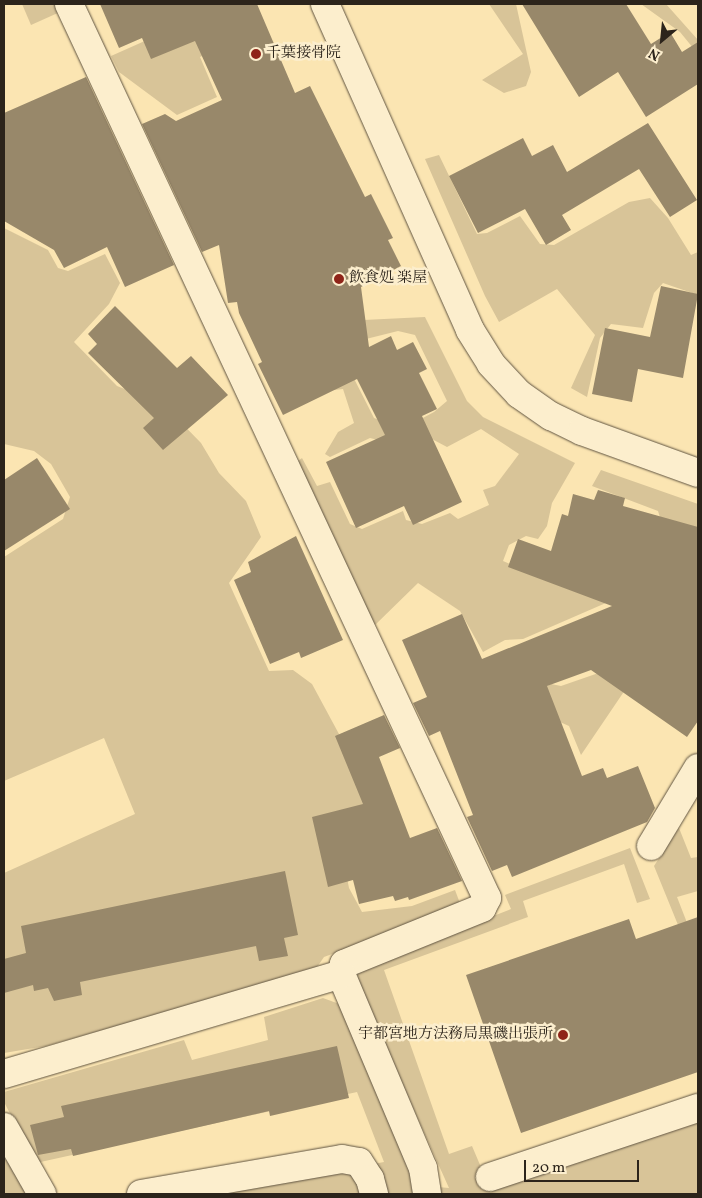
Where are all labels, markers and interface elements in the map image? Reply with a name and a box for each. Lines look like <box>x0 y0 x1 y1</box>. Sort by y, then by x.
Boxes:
north arrow <box>637 15 687 65</box>
text: N <box>646 43 664 64</box>
place label: 千葉接骨院 <box>266 45 341 63</box>
marker: 千葉接骨院 <box>250 48 262 60</box>
place label: 飲食処 楽屋 <box>349 270 427 288</box>
marker: 飲食処 楽屋 <box>333 273 345 285</box>
place label: 宇都宮地方法務局黒磯出張所 <box>358 1026 553 1044</box>
marker: 宇都宮地方法務局黒磯出張所 <box>557 1029 569 1041</box>
scale bar <box>527 1150 642 1182</box>
text: 20 m <box>532 1158 565 1179</box>

